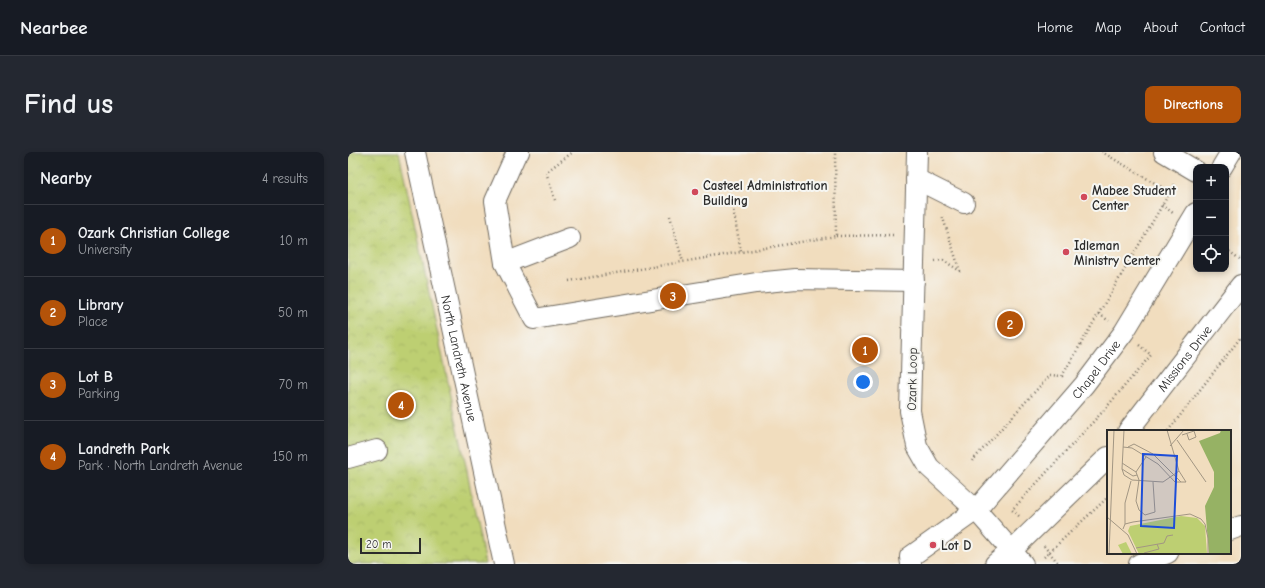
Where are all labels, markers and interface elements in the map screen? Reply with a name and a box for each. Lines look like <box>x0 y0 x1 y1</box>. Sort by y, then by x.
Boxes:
text: Nearbee <box>20 17 88 39</box>
text: Home <box>1037 19 1073 36</box>
text: Map <box>1095 19 1121 36</box>
text: About <box>1143 19 1178 36</box>
text: Contact <box>1200 19 1245 36</box>
button: Directions <box>1145 86 1241 123</box>
text: Find us <box>24 88 113 120</box>
map controls <box>1193 164 1229 272</box>
button: + <box>1193 164 1229 200</box>
text: Nearby <box>40 169 91 188</box>
text: 4 results <box>262 171 308 186</box>
place label: Casteel Administration Building <box>703 178 828 208</box>
place label: Mabee Student Center <box>1092 183 1177 213</box>
marker: Casteel Administration Building <box>690 187 700 197</box>
marker: Mabee Student Center <box>1079 192 1089 202</box>
button: − <box>1193 200 1229 236</box>
text: Ozark Christian College <box>78 224 230 242</box>
text: 1 <box>50 233 56 248</box>
text: 10 m <box>280 233 308 248</box>
button: locate <box>1193 236 1229 272</box>
place label: Idleman Ministry Center <box>1074 238 1161 268</box>
text: University <box>78 242 132 257</box>
marker: Idleman Ministry Center <box>1061 247 1071 257</box>
pin: 3 <box>660 281 686 311</box>
street label: North Landreth Avenue <box>439 294 481 423</box>
text: Library <box>78 296 123 314</box>
text: 2 <box>50 305 56 320</box>
text: 50 m <box>278 305 308 320</box>
pin: 2 <box>997 309 1023 339</box>
text: Place <box>78 314 108 329</box>
street label: Missions Drive <box>1154 322 1215 394</box>
pin: 1 <box>852 335 878 365</box>
street label: Chapel Drive <box>1068 336 1123 402</box>
street label: Ozark Loop <box>904 347 920 411</box>
text: Lot B <box>78 368 113 386</box>
your location <box>853 372 873 392</box>
text: 3 <box>50 377 56 392</box>
text: 70 m <box>279 377 308 392</box>
text: Parking <box>78 386 120 401</box>
pin: 4 <box>388 390 414 420</box>
inset map <box>1107 430 1231 554</box>
text: Landreth Park <box>78 440 170 458</box>
text: 4 <box>50 449 56 464</box>
text: 150 m <box>273 449 308 464</box>
text: Park · North Landreth Avenue <box>78 458 243 473</box>
scale bar <box>360 536 421 555</box>
text: 20 m <box>366 538 391 551</box>
place label: Lot D <box>941 538 971 553</box>
marker: Lot D <box>928 540 938 550</box>

